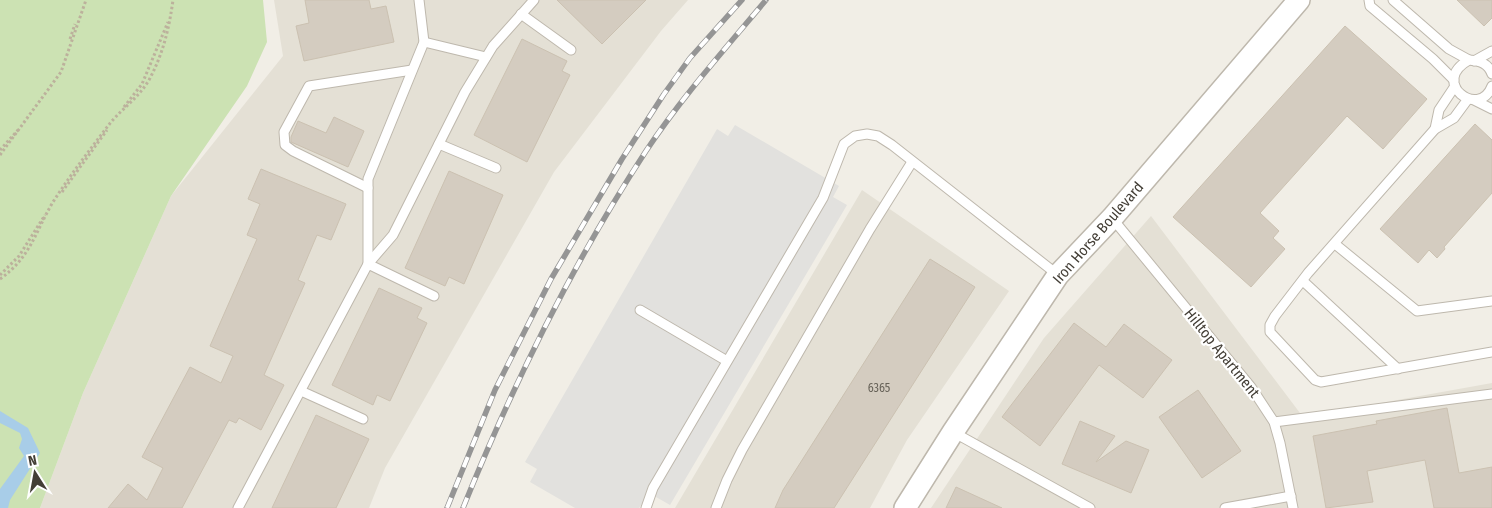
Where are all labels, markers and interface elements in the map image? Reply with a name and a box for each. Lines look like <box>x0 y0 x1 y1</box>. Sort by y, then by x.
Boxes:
street label: Iron Horse Boulevard <box>1049 178 1147 288</box>
street label: Hilltop Apartment <box>1180 305 1264 401</box>
house number: 6365 <box>868 381 891 395</box>
north arrow <box>10 448 60 498</box>
text: N <box>27 452 38 470</box>

